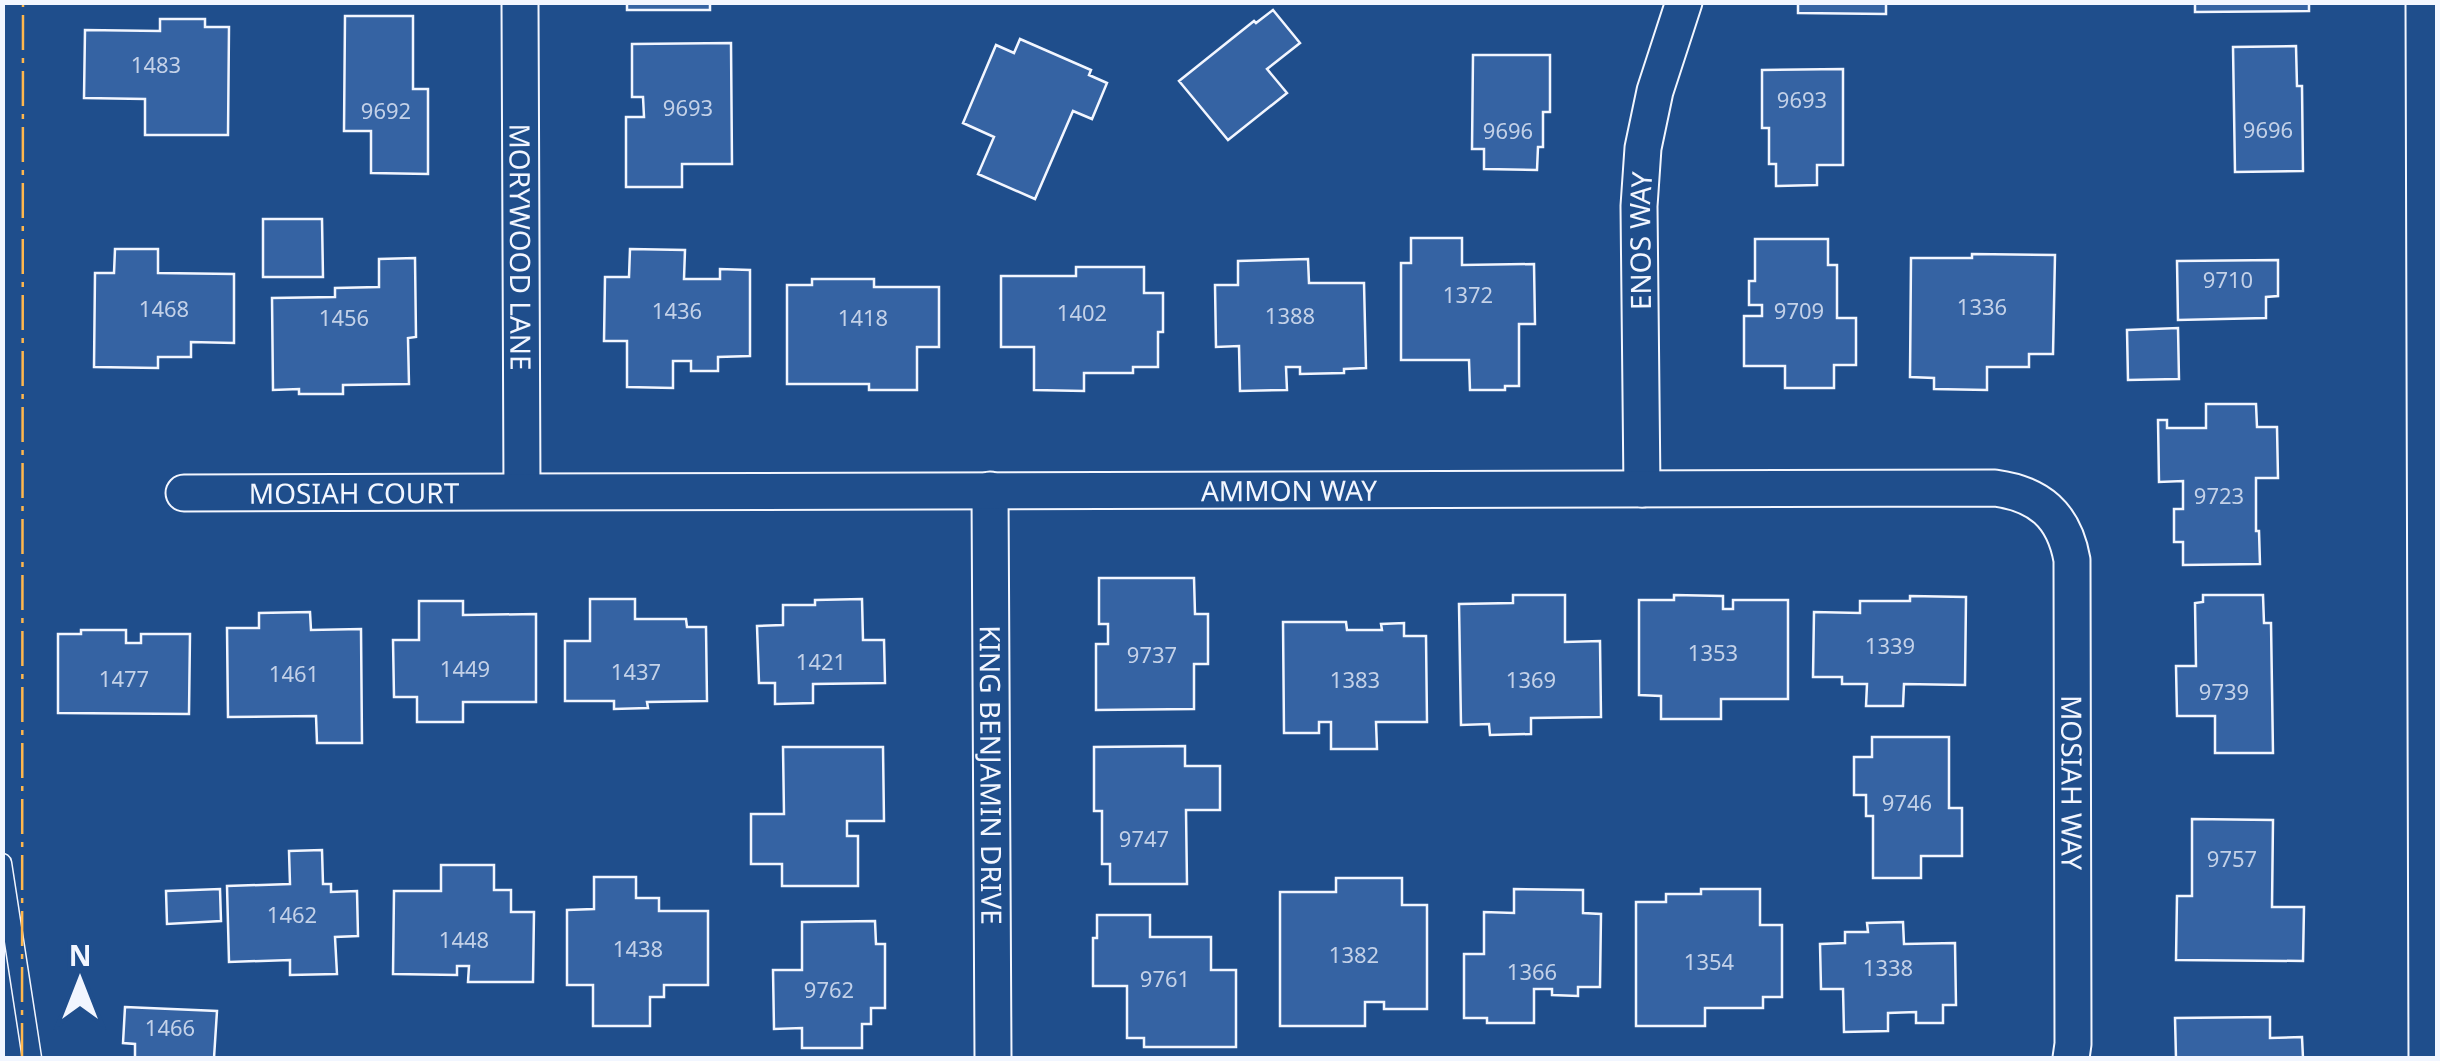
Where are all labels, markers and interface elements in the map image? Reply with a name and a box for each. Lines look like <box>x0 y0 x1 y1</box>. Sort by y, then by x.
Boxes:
house number: 1483 <box>131 49 181 79</box>
house number: 9693 <box>1777 84 1827 114</box>
house number: 9693 <box>663 92 713 122</box>
house number: 9692 <box>361 95 411 125</box>
house number: 9696 <box>2243 114 2293 144</box>
house number: 9696 <box>1483 115 1533 145</box>
street label: MORYWOOD LANE <box>501 123 541 371</box>
street label: ENOS WAY <box>1620 170 1660 310</box>
house number: 9710 <box>2203 264 2253 294</box>
house number: 1372 <box>1443 279 1493 309</box>
house number: 1336 <box>1957 291 2007 321</box>
house number: 1468 <box>139 293 189 323</box>
house number: 1436 <box>652 295 702 325</box>
house number: 9709 <box>1774 295 1824 325</box>
house number: 1402 <box>1057 297 1107 327</box>
house number: 1388 <box>1265 300 1315 330</box>
house number: 1456 <box>319 302 369 332</box>
house number: 1418 <box>838 302 888 332</box>
street label: AMMON WAY <box>1201 471 1377 509</box>
street label: MOSIAH COURT <box>249 473 460 512</box>
house number: 9723 <box>2194 480 2244 510</box>
street label: KING BENJAMIN DRIVE <box>972 625 1011 925</box>
house number: 1339 <box>1865 630 1915 660</box>
house number: 1353 <box>1688 637 1738 667</box>
house number: 9737 <box>1127 639 1177 669</box>
house number: 1421 <box>796 646 846 676</box>
house number: 1449 <box>440 653 490 683</box>
house number: 1437 <box>611 656 661 686</box>
house number: 1461 <box>269 658 319 688</box>
house number: 1477 <box>99 663 149 693</box>
house number: 1383 <box>1330 664 1380 694</box>
house number: 1369 <box>1506 664 1556 694</box>
house number: 9739 <box>2199 676 2249 706</box>
street label: MOSIAH WAY <box>2053 695 2092 870</box>
house number: 9746 <box>1882 787 1932 817</box>
house number: 9747 <box>1119 823 1169 853</box>
house number: 9757 <box>2207 843 2257 873</box>
house number: 1462 <box>267 899 317 929</box>
house number: 1448 <box>439 924 489 954</box>
north arrow <box>30 931 130 1031</box>
house number: 1438 <box>613 933 663 963</box>
text: N <box>69 936 91 974</box>
house number: 1382 <box>1329 939 1379 969</box>
house number: 1354 <box>1684 946 1735 976</box>
house number: 1338 <box>1863 952 1913 982</box>
house number: 1366 <box>1507 956 1557 986</box>
house number: 9761 <box>1140 963 1190 993</box>
house number: 9762 <box>804 974 854 1004</box>
house number: 1466 <box>145 1012 195 1042</box>

